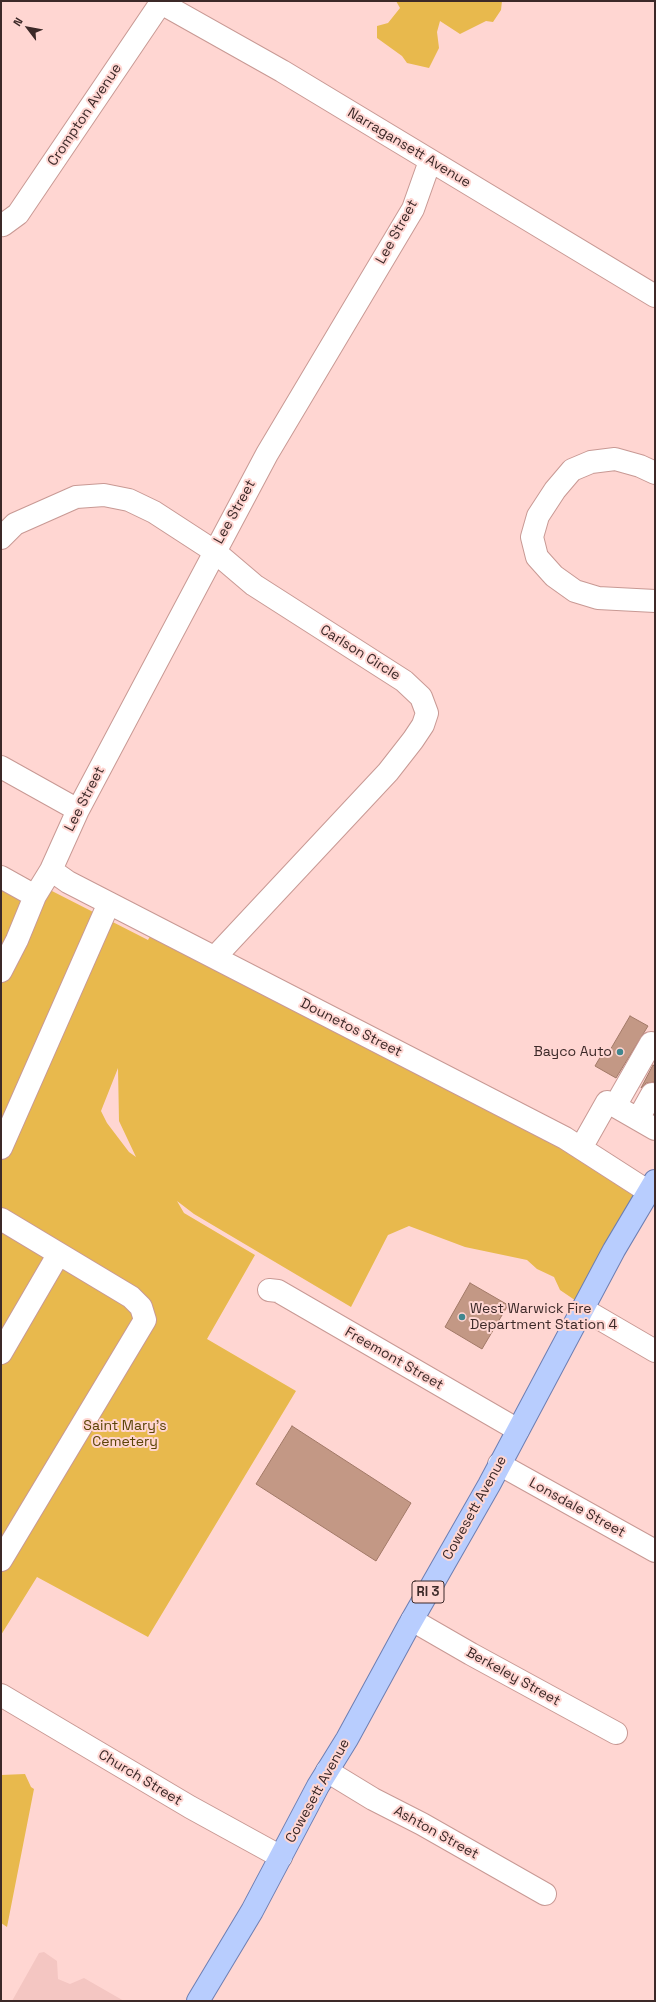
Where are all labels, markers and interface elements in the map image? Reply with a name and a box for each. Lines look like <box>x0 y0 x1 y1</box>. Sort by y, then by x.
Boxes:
north arrow <box>8 8 48 48</box>
text: N <box>10 15 26 28</box>
street label: Crompton Avenue <box>45 61 125 169</box>
street label: Narragansett Avenue <box>344 105 474 191</box>
street label: Lee Street <box>373 197 421 267</box>
street label: Lee Street <box>211 477 259 547</box>
street label: Carlson Circle <box>317 622 403 684</box>
street label: Lee Street <box>61 764 109 834</box>
street label: Dounetos Street <box>297 995 405 1061</box>
place label: Bayco Auto <box>533 1044 612 1060</box>
marker: Bayco Auto <box>615 1047 625 1057</box>
place label: West Warwick Fire Department Station 4 <box>470 1301 617 1334</box>
marker: West Warwick Fire Department Station 4 <box>457 1312 467 1322</box>
street label: Freemont Street <box>342 1324 446 1394</box>
park label: Saint Mary's Cemetery <box>83 1418 167 1450</box>
street label: Cowesett Avenue <box>439 1453 511 1563</box>
street label: Lonsdale Street <box>526 1475 628 1541</box>
road number: RI 3 <box>412 1581 444 1603</box>
street label: Berkeley Street <box>463 1644 563 1710</box>
street label: Cowesett Avenue <box>282 1736 354 1846</box>
street label: Church Street <box>95 1746 185 1810</box>
street label: Ashton Street <box>391 1803 481 1863</box>

